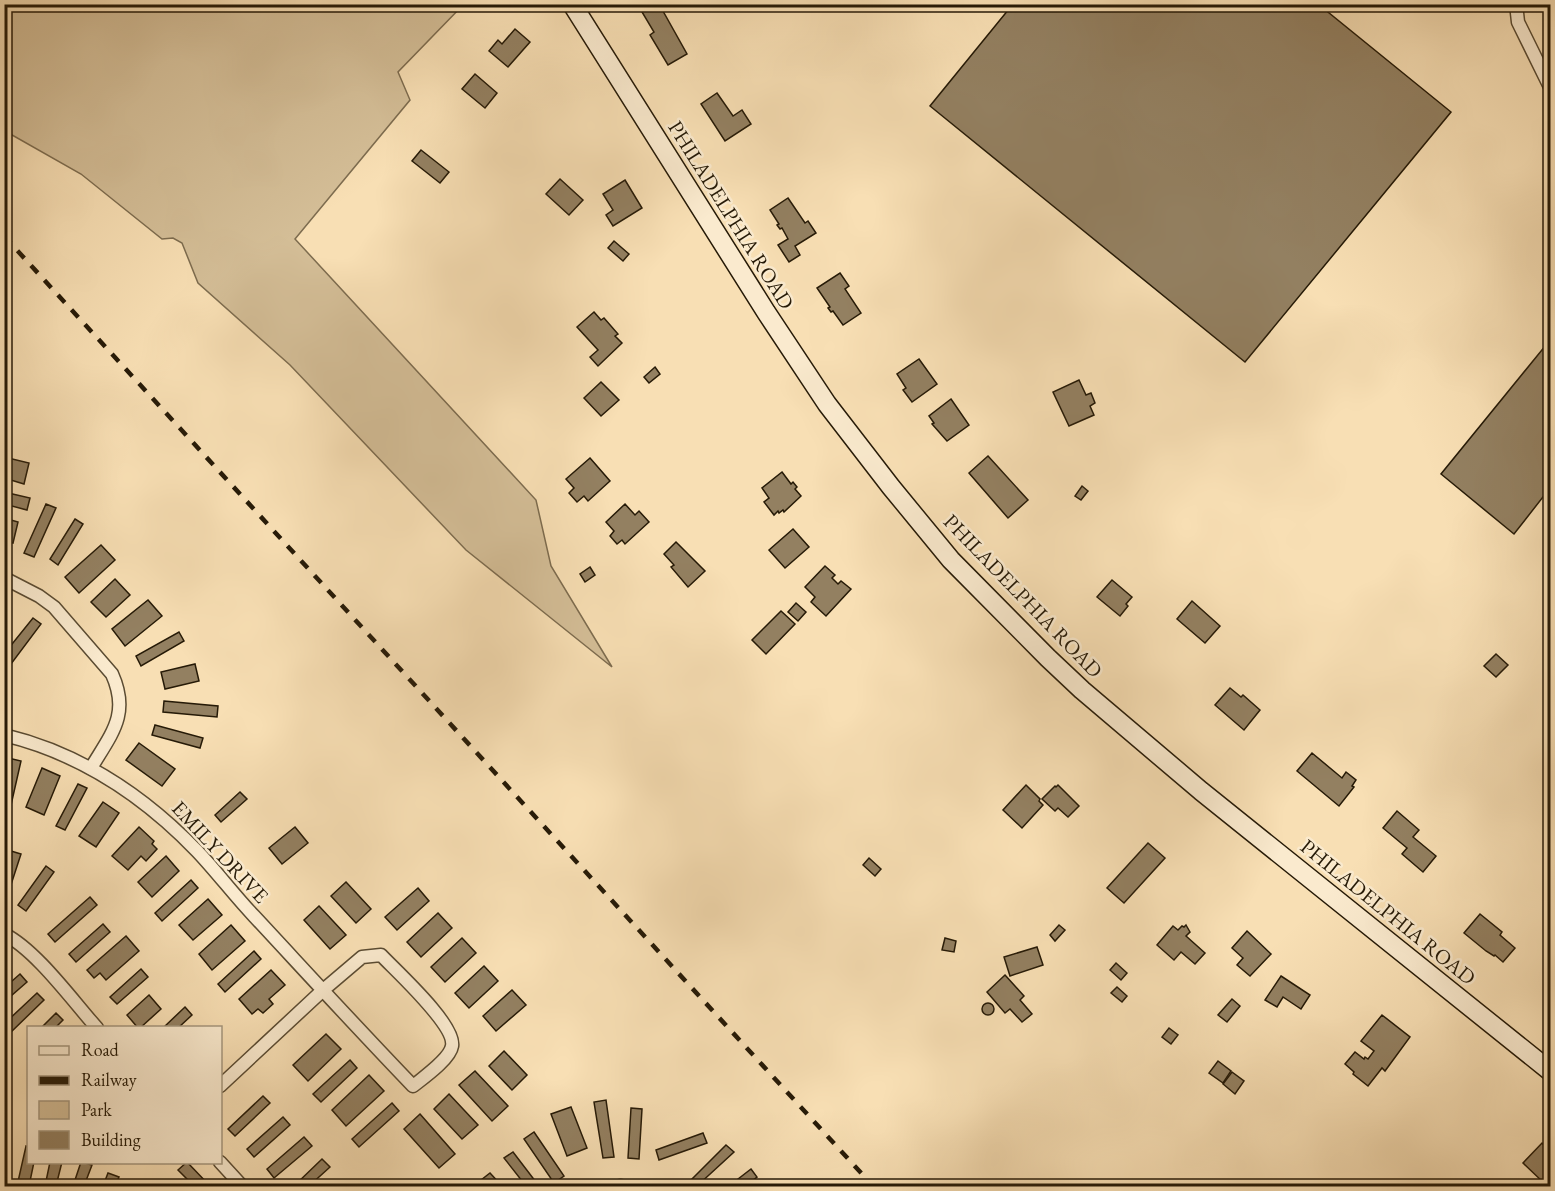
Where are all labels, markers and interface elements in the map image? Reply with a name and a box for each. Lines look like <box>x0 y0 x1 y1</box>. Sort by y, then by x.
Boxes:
street label: PHILADELPHIA ROAD <box>662 115 801 314</box>
street label: PHILADELPHIA ROAD <box>938 508 1109 683</box>
street label: EMILY DRIVE <box>166 795 275 909</box>
street label: PHILADELPHIA ROAD <box>1295 833 1482 991</box>
legend <box>27 1026 222 1164</box>
text: Road <box>81 1038 120 1061</box>
text: Railway <box>81 1068 137 1091</box>
text: Park <box>81 1098 112 1121</box>
text: Building <box>81 1128 141 1151</box>

